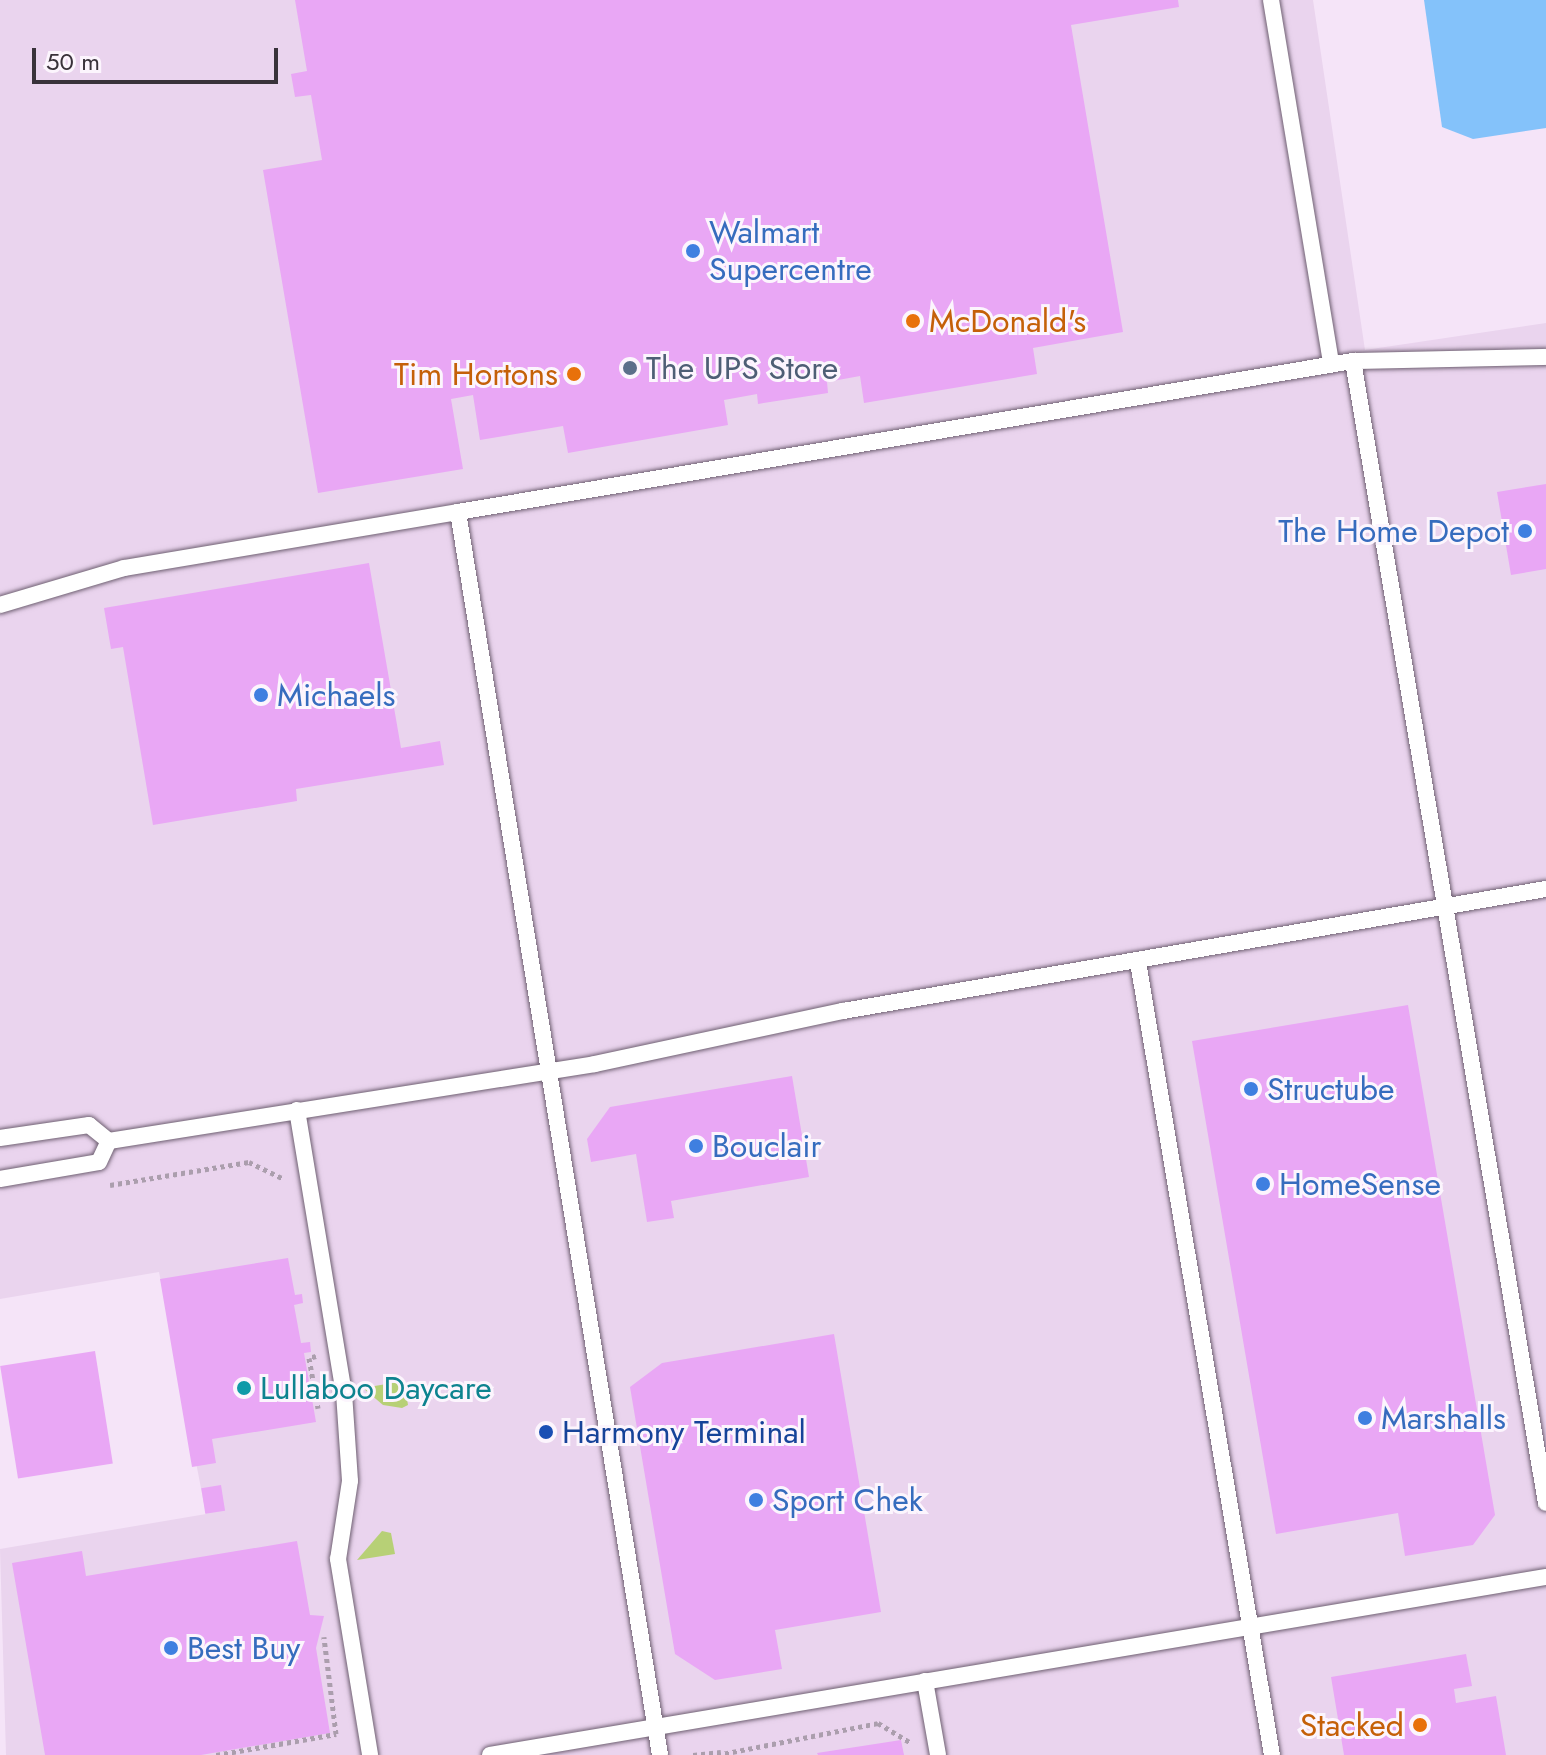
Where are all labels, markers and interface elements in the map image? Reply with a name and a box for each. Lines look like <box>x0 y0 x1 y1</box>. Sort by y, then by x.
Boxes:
scale bar <box>36 32 282 82</box>
text: 50 m <box>46 44 100 79</box>
place label: Walmart Supercentre <box>709 214 872 289</box>
marker: Walmart Supercentre <box>684 242 702 260</box>
place label: McDonald's <box>929 302 1086 340</box>
marker: McDonald's <box>904 312 922 330</box>
place label: The UPS Store <box>646 349 838 387</box>
place label: Tim Hortons <box>394 355 558 393</box>
marker: The UPS Store <box>621 359 639 377</box>
marker: Tim Hortons <box>565 365 583 383</box>
place label: The Home Depot <box>1278 512 1509 550</box>
marker: The Home Depot <box>1516 522 1534 540</box>
place label: Michaels <box>277 676 395 714</box>
marker: Michaels <box>252 686 270 704</box>
place label: Structube <box>1267 1070 1394 1108</box>
marker: Structube <box>1242 1080 1260 1098</box>
place label: Bouclair <box>712 1127 821 1165</box>
marker: Bouclair <box>687 1137 705 1155</box>
place label: HomeSense <box>1279 1165 1441 1203</box>
marker: HomeSense <box>1254 1175 1272 1193</box>
place label: Lullaboo Daycare <box>260 1369 492 1407</box>
marker: Lullaboo Daycare <box>235 1379 253 1397</box>
place label: Marshalls <box>1381 1399 1506 1437</box>
marker: Marshalls <box>1356 1409 1374 1427</box>
place label: Harmony Terminal <box>562 1413 806 1451</box>
marker: Harmony Terminal <box>537 1423 555 1441</box>
place label: Sport Chek <box>772 1481 923 1519</box>
marker: Sport Chek <box>747 1491 765 1509</box>
place label: Best Buy <box>187 1629 300 1667</box>
marker: Best Buy <box>162 1639 180 1657</box>
place label: Stacked <box>1300 1706 1404 1744</box>
marker: Stacked <box>1411 1716 1429 1734</box>

